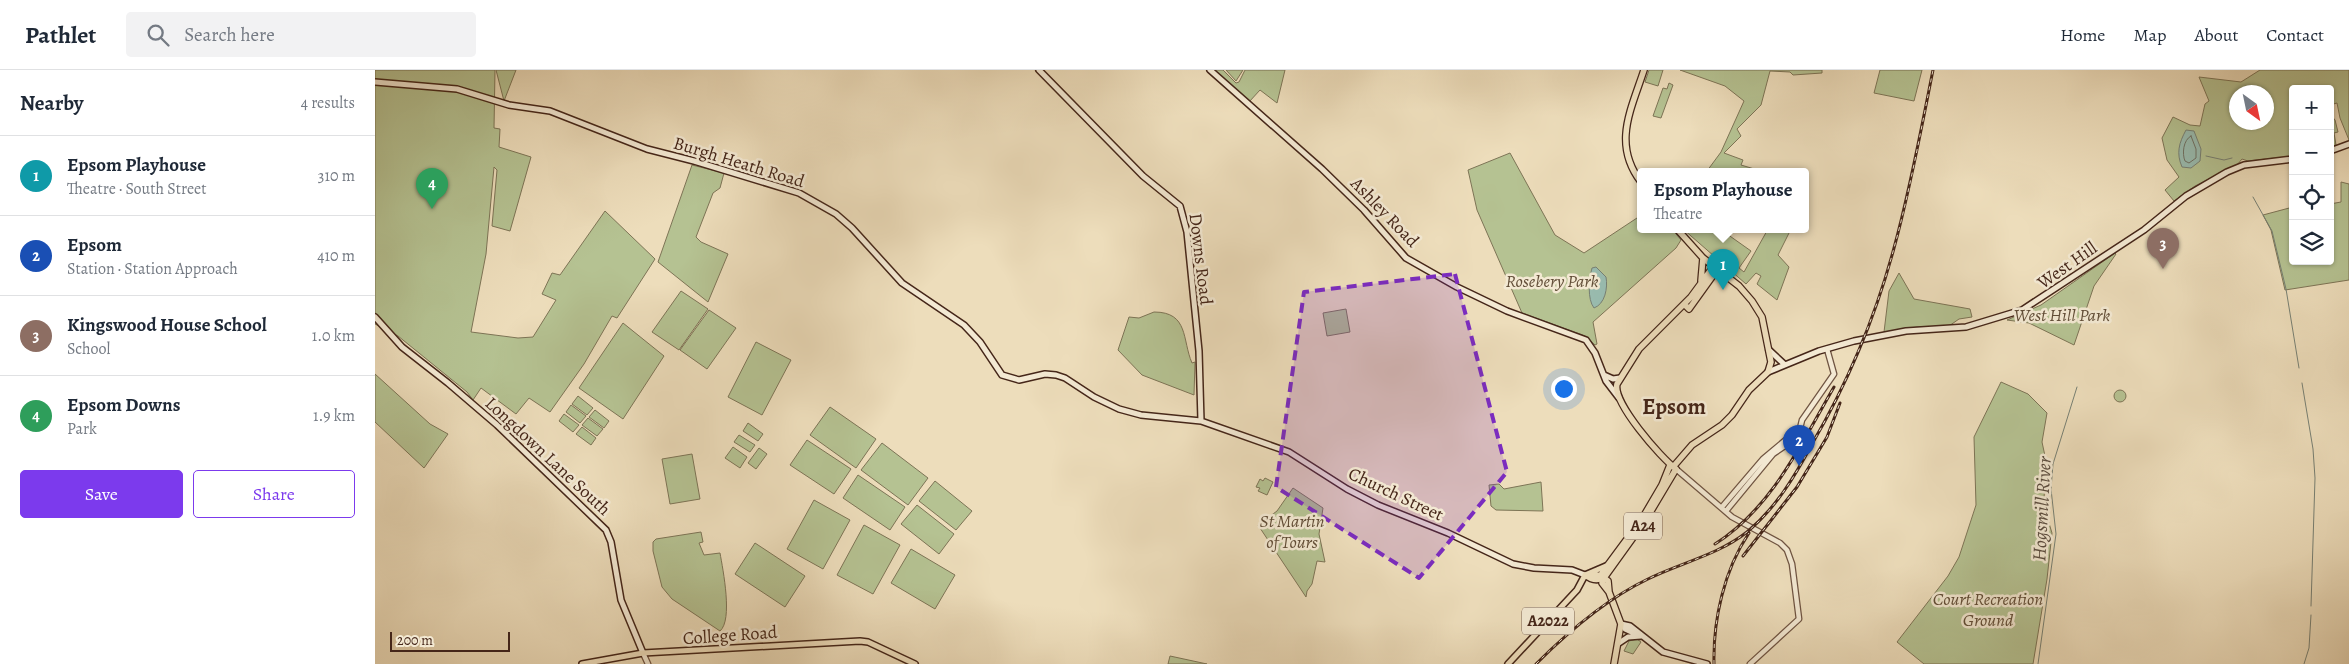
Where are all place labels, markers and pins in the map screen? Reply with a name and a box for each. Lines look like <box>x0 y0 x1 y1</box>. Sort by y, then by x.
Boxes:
pin: 4 <box>416 168 448 209</box>
pin: 3 <box>2147 228 2179 269</box>
pin: 1 <box>1707 249 1739 290</box>
pin: 2 <box>1783 425 1815 466</box>

